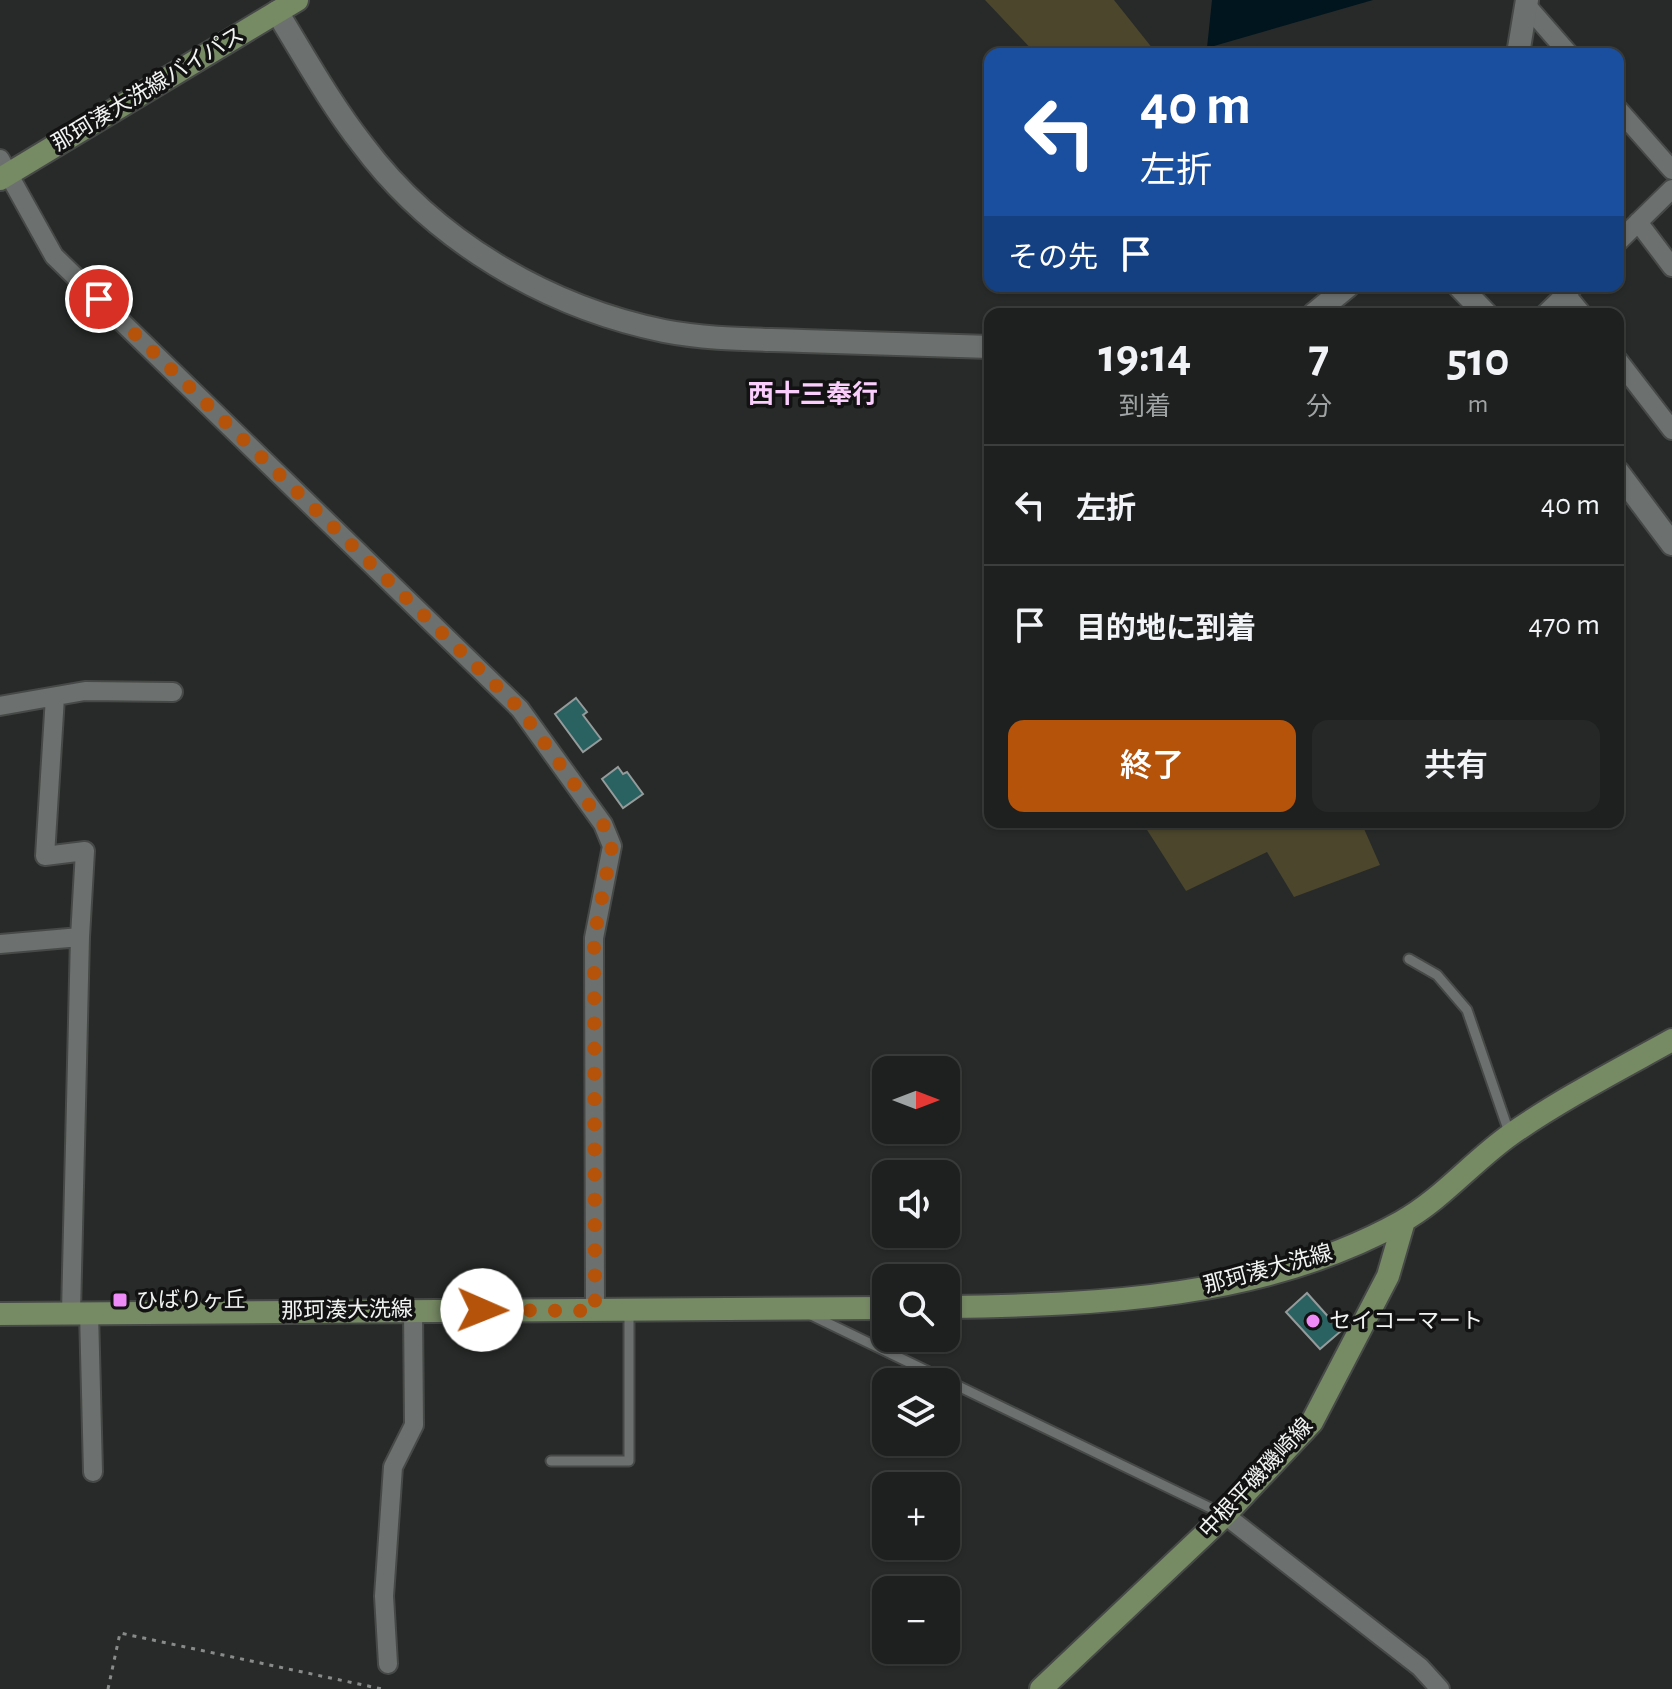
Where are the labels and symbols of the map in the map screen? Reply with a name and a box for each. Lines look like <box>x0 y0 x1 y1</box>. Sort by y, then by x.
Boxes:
street label: 那珂湊大洗線バイパス <box>48 22 248 155</box>
pin <box>65 265 133 333</box>
district label: 西十三奉行 <box>748 380 878 408</box>
north arrow <box>872 1056 960 1144</box>
street label: 那珂湊大洗線 <box>1201 1240 1335 1297</box>
position arrow <box>440 1268 524 1352</box>
place label: ひばりヶ丘 <box>136 1288 246 1311</box>
marker: ひばりヶ丘 <box>111 1291 129 1309</box>
street label: 那珂湊大洗線 <box>281 1297 413 1322</box>
place label: セイコーマート <box>1329 1310 1483 1332</box>
marker: セイコーマート <box>1304 1312 1322 1330</box>
street label: 中根平磯磯崎線 <box>1195 1413 1317 1542</box>

